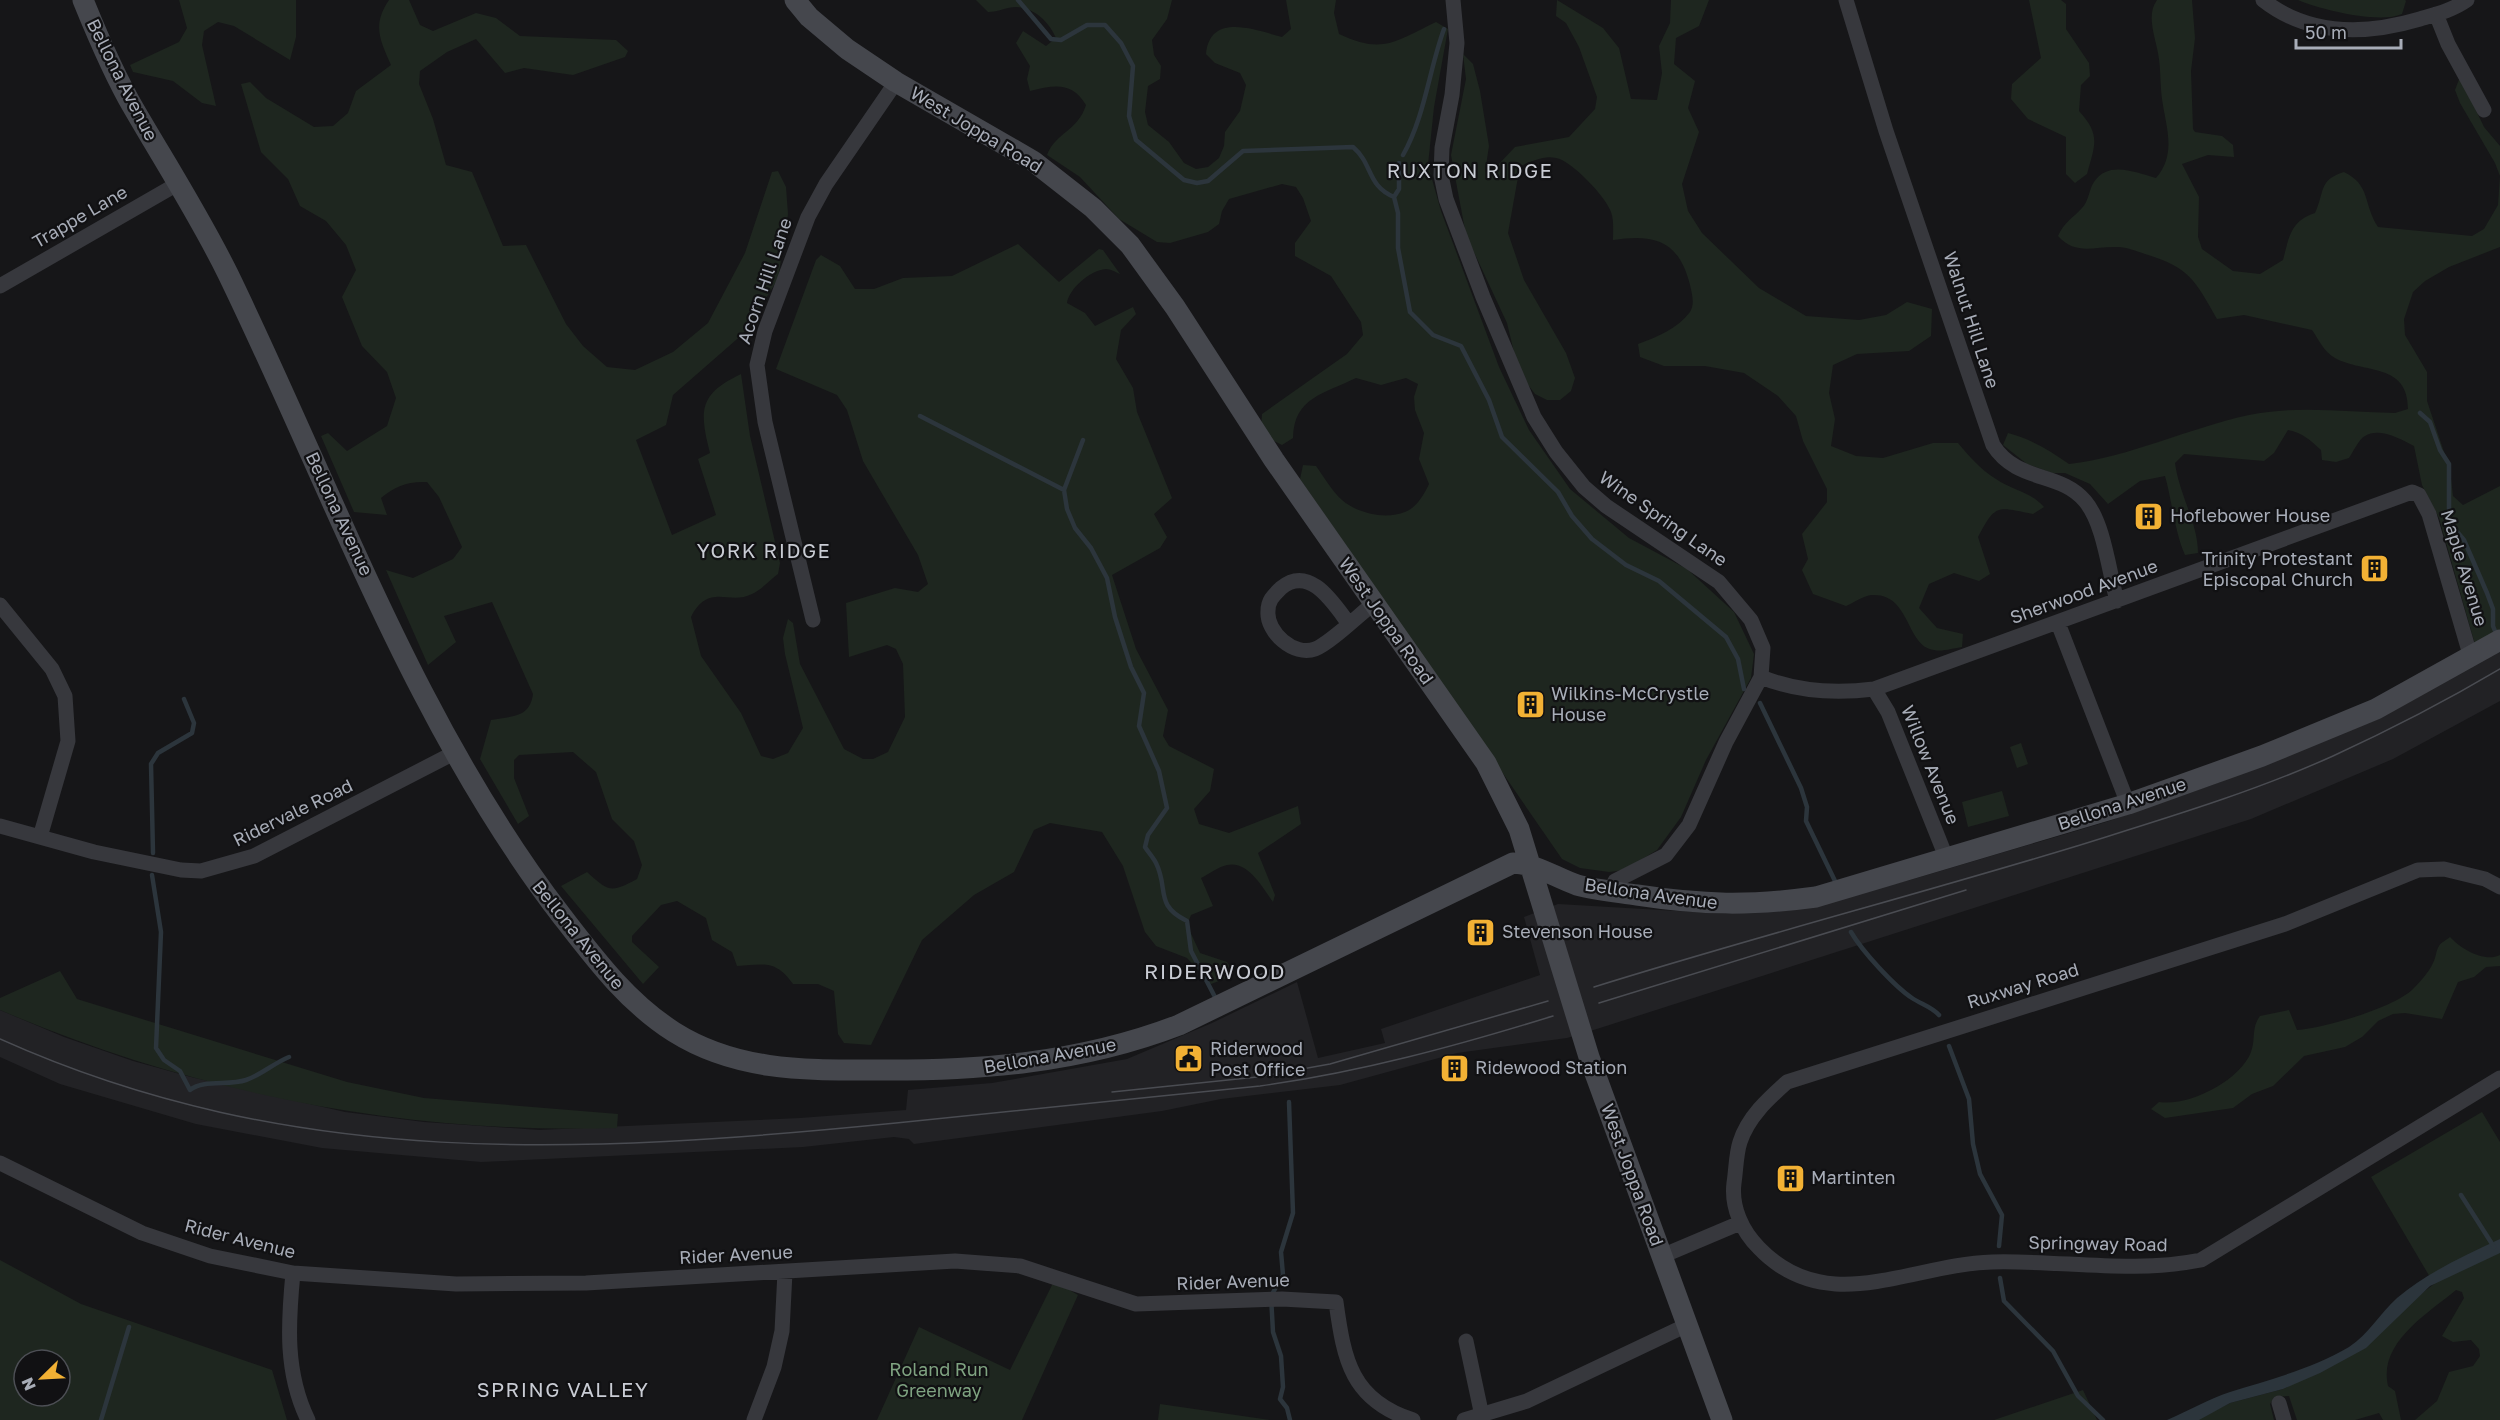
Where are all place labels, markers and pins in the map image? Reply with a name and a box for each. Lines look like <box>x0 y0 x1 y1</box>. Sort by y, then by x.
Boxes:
building icon: Hoflebower House <box>2133 500 2165 532</box>
place label: Hoflebower House <box>2170 504 2330 526</box>
place label: Trinity Protestant Episcopal Church <box>2202 547 2353 590</box>
building icon: Trinity Protestant Episcopal Church <box>2358 553 2390 585</box>
place label: Wilkins-McCrystle House <box>1551 682 1709 725</box>
building icon: Wilkins-McCrystle House <box>1514 688 1546 720</box>
building icon: Stevenson House <box>1465 916 1497 948</box>
place label: Stevenson House <box>1502 920 1653 942</box>
place label: Riderwood Post Office <box>1210 1037 1305 1080</box>
public building icon: Riderwood Post Office <box>1173 1043 1205 1075</box>
building icon: Ridewood Station <box>1438 1052 1470 1084</box>
place label: Ridewood Station <box>1475 1056 1627 1078</box>
building icon: Martinten <box>1774 1162 1806 1194</box>
place label: Martinten <box>1811 1166 1896 1188</box>

